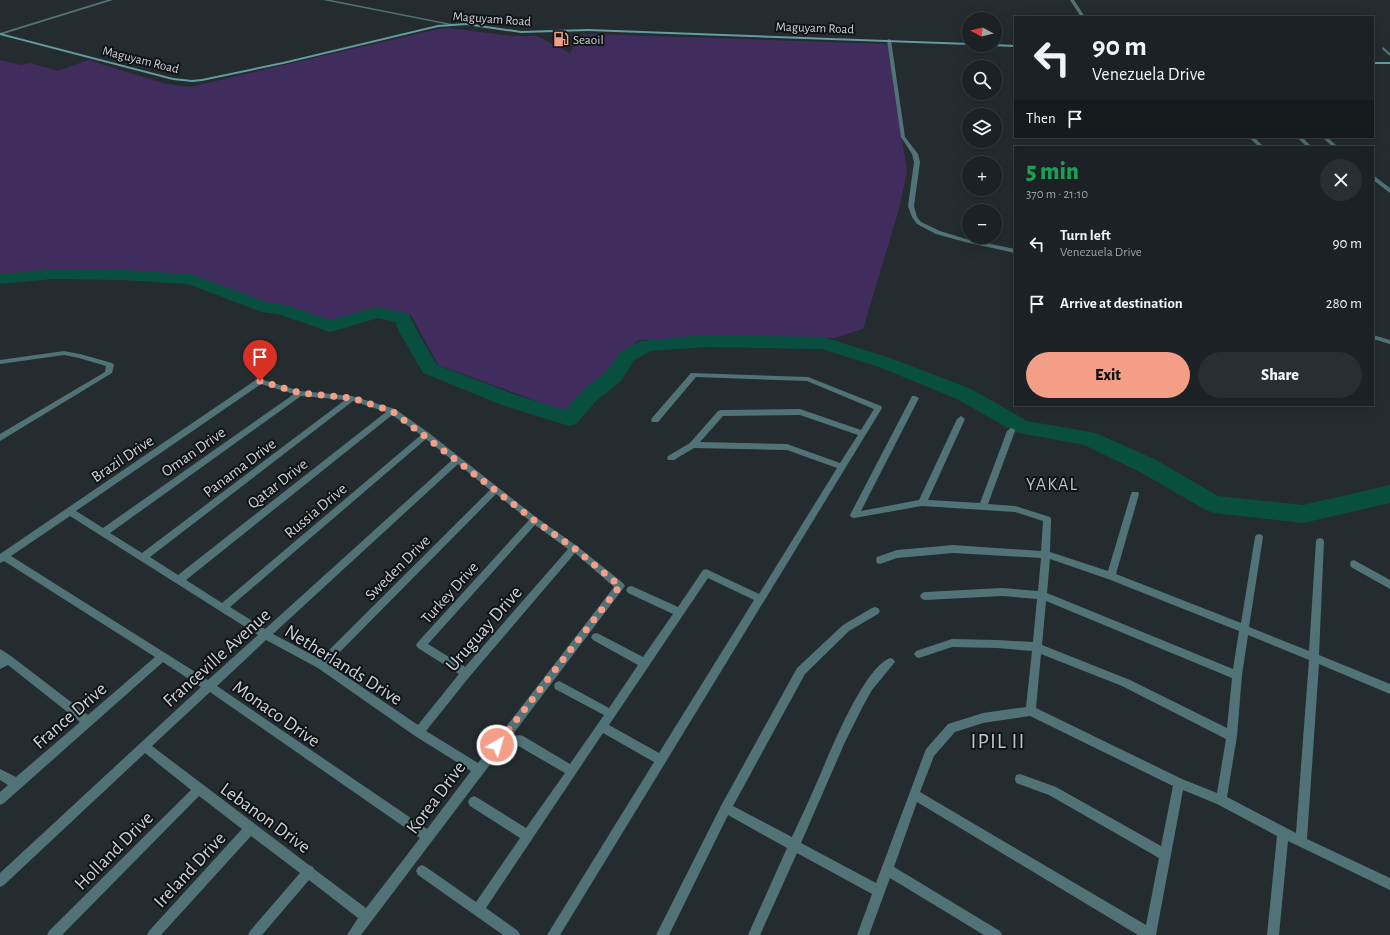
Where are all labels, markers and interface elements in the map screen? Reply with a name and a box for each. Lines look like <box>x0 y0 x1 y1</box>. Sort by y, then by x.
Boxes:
street label: Maguyam Road <box>452 10 532 29</box>
north arrow <box>962 12 1002 52</box>
map controls <box>962 12 1002 244</box>
street label: Maguyam Road <box>775 21 855 36</box>
fuel station icon: Seaoil <box>552 30 570 48</box>
icon: left <box>1026 32 1078 84</box>
text: 90 m <box>1092 33 1147 61</box>
place label: Seaoil <box>573 34 604 47</box>
street label: Maguyam Road <box>101 45 181 76</box>
button: search <box>962 60 1002 100</box>
text: Venezuela Drive <box>1092 66 1205 84</box>
button: layers <box>962 108 1002 148</box>
icon: arrive <box>1064 108 1086 130</box>
text: Then <box>1026 111 1056 126</box>
button: + <box>962 156 1002 196</box>
button: close <box>1320 159 1362 201</box>
text: 5 min <box>1026 160 1079 184</box>
text: 370 m · 21:10 <box>1026 188 1088 201</box>
button: − <box>962 204 1002 244</box>
text: Turn left <box>1060 228 1111 243</box>
icon: left <box>1026 233 1048 255</box>
text: 90 m <box>1333 236 1362 251</box>
text: Venezuela Drive <box>1060 246 1142 259</box>
icon: arrive <box>1026 293 1048 315</box>
text: Arrive at destination <box>1060 296 1183 311</box>
text: 280 m <box>1326 296 1362 311</box>
pin <box>243 340 277 381</box>
icon: arrive <box>249 346 271 368</box>
button: Exit <box>1026 352 1190 398</box>
button: Share <box>1198 352 1362 398</box>
street label: Oman Drive <box>159 424 229 480</box>
street label: Brazil Drive <box>89 432 157 485</box>
street label: Panama Drive <box>200 435 279 500</box>
street label: Qatar Drive <box>245 456 311 513</box>
district label: YAKAL <box>1026 476 1078 494</box>
street label: Russia Drive <box>281 480 350 541</box>
street label: Sweden Drive <box>362 532 433 603</box>
street label: Turkey Drive <box>418 559 482 627</box>
street label: Uruguay Drive <box>442 583 526 675</box>
street label: Franceville Avenue <box>160 605 274 711</box>
street label: Netherlands Drive <box>281 621 405 709</box>
street label: Monaco Drive <box>229 677 323 751</box>
street label: France Drive <box>30 679 110 753</box>
position arrow <box>476 724 518 766</box>
district label: IPIL II <box>971 730 1025 752</box>
street label: Korea Drive <box>403 758 469 838</box>
street label: Lebanon Drive <box>217 779 314 857</box>
street label: Holland Drive <box>71 808 157 894</box>
street label: Ireland Drive <box>151 829 230 911</box>

